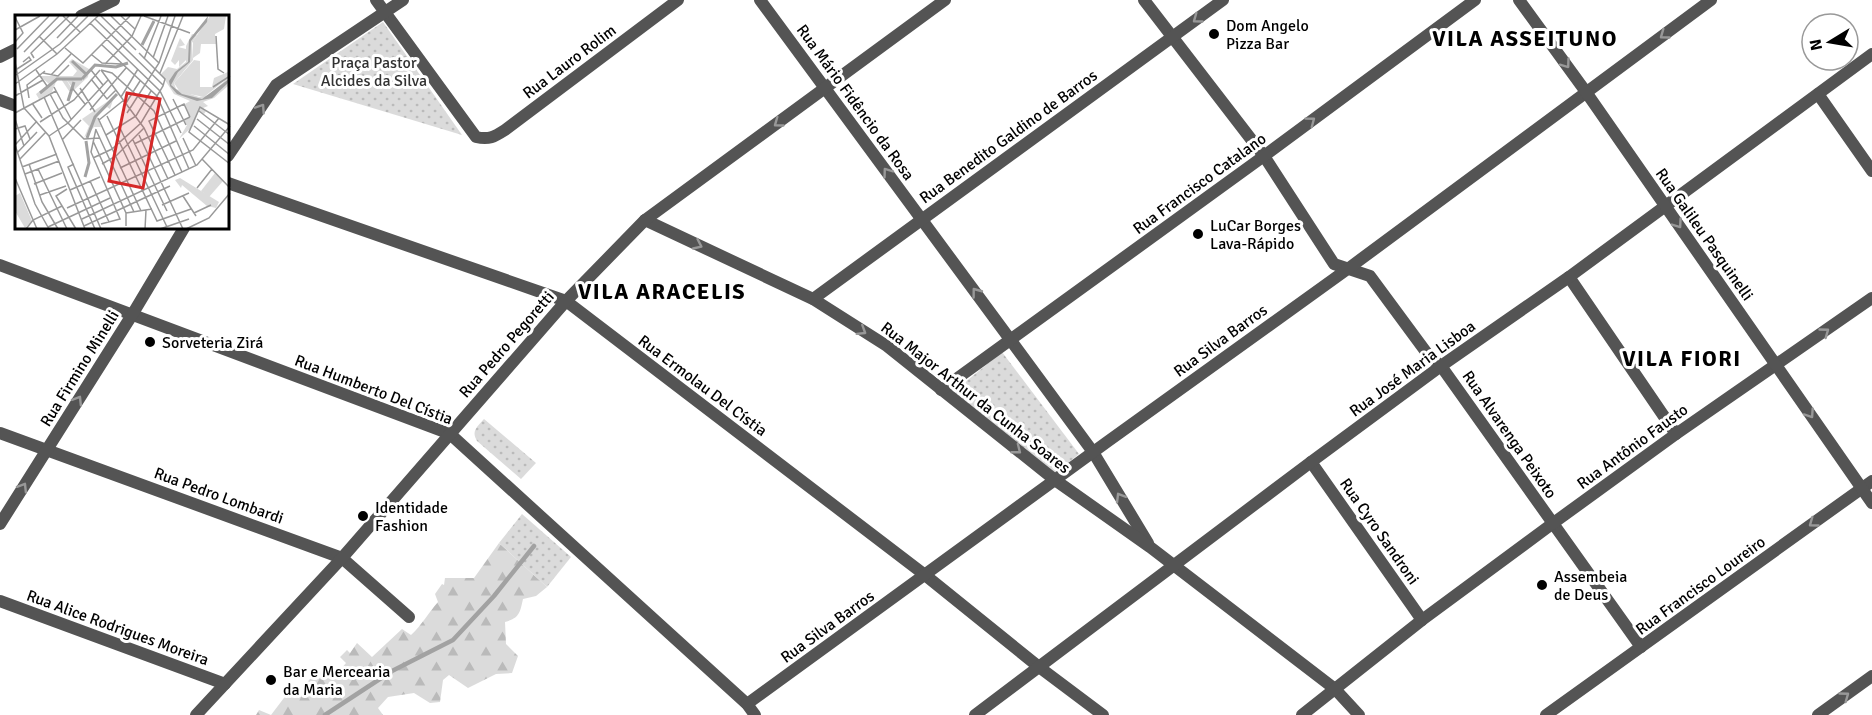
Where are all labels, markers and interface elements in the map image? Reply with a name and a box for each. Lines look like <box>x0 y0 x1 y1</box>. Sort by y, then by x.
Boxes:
one-way arrow <box>1192 12 1203 23</box>
north arrow <box>1800 12 1860 72</box>
inset map <box>15 15 230 230</box>
place label: Dom Angelo Pizza Bar <box>1226 16 1309 54</box>
street label: Rua Lauro Rolim <box>519 20 620 103</box>
street label: Rua Mário Fidêncio da Rosa <box>792 21 918 184</box>
district label: VILA ASSEITUNO <box>1432 25 1618 52</box>
marker: Dom Angelo Pizza Bar <box>1207 27 1221 41</box>
one-way arrow <box>1660 27 1671 38</box>
text: N <box>1805 37 1827 52</box>
park label: Praça Pastor Alcides da Silva <box>321 53 427 91</box>
one-way arrow <box>1559 58 1570 69</box>
street label: Rua Benedito Galdino de Barros <box>916 66 1101 208</box>
one-way arrow <box>254 103 265 114</box>
one-way arrow <box>774 116 785 127</box>
one-way arrow <box>1304 118 1315 129</box>
street label: Rua Francisco Catalano <box>1129 129 1270 239</box>
street label: Rua Galileu Pasquinelli <box>1651 164 1758 305</box>
one-way arrow <box>884 168 895 179</box>
place label: LuCar Borges Lava-Rápido <box>1210 216 1301 254</box>
one-way arrow <box>1671 217 1682 228</box>
marker: LuCar Borges Lava-Rápido <box>1191 227 1205 241</box>
one-way arrow <box>692 238 703 250</box>
district label: VILA ARACELIS <box>578 278 746 305</box>
street label: Rua Pedro Pegoretti <box>455 287 559 402</box>
one-way arrow <box>972 288 983 299</box>
street label: Rua Silva Barros <box>1170 300 1271 381</box>
street label: Rua Firmino Minelli <box>36 307 124 430</box>
street label: Rua José Maria Lisboa <box>1346 316 1480 421</box>
street label: Rua Major Arthur da Cunha Soares <box>877 318 1074 478</box>
one-way arrow <box>856 323 866 335</box>
one-way arrow <box>1818 328 1829 339</box>
street label: Rua Ermolau Del Cístia <box>634 331 771 441</box>
place label: Sorveteria Zirá <box>162 333 263 353</box>
marker: Sorveteria Zirá <box>143 335 157 349</box>
district label: VILA FIORI <box>1622 345 1742 372</box>
street label: Rua Humberto Del Cístia <box>292 351 455 429</box>
street label: Rua Alvarenga Peixoto <box>1458 367 1561 502</box>
one-way arrow <box>70 396 81 407</box>
street label: Rua Antônio Fausto <box>1573 400 1692 494</box>
one-way arrow <box>1803 407 1814 418</box>
one-way arrow <box>1010 442 1021 453</box>
street label: Rua Pedro Lombardi <box>151 463 286 529</box>
street label: Rua Cyro Sandroni <box>1335 474 1423 589</box>
one-way arrow <box>16 483 28 493</box>
one-way arrow <box>1116 493 1128 503</box>
place label: Identidade Fashion <box>375 498 448 536</box>
marker: Identidade Fashion <box>356 509 370 523</box>
one-way arrow <box>1809 516 1820 527</box>
street label: Rua Francisco Loureiro <box>1632 532 1769 640</box>
place label: Assembeia de Deus <box>1554 567 1627 605</box>
marker: Assembeia de Deus <box>1535 578 1549 592</box>
street label: Rua Alice Rodrigues Moreira <box>24 586 212 670</box>
street label: Rua Silva Barros <box>777 586 878 667</box>
place label: Bar e Mercearia da Maria <box>283 662 390 700</box>
marker: Bar e Mercearia da Maria <box>264 673 278 687</box>
one-way arrow <box>1839 692 1850 703</box>

